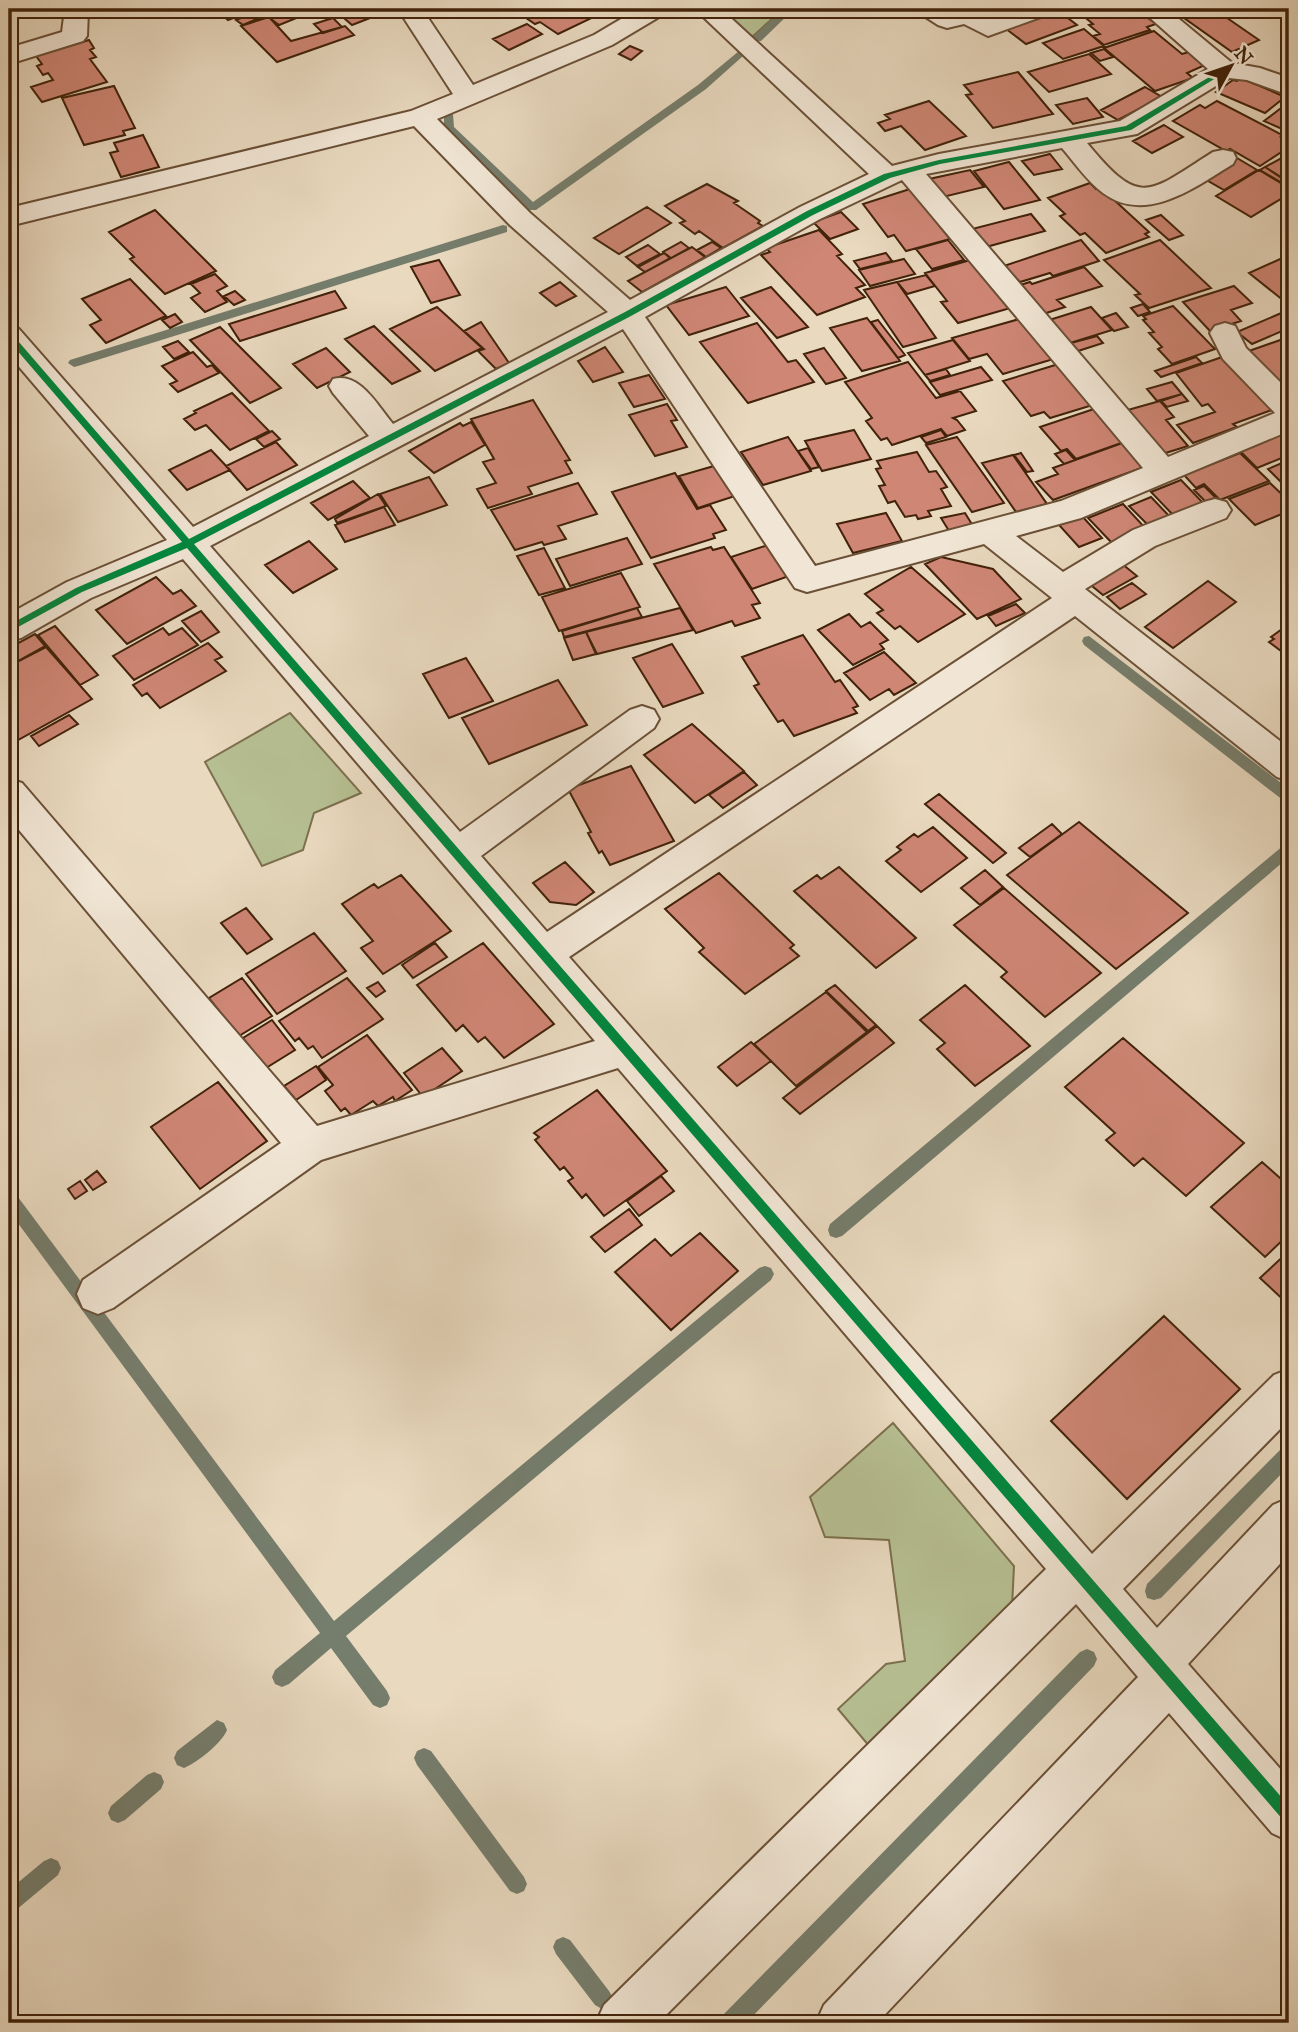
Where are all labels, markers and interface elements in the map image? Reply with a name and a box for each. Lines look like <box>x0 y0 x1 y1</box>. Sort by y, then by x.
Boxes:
north arrow <box>1196 32 1266 102</box>
text: N <box>1230 42 1258 69</box>

